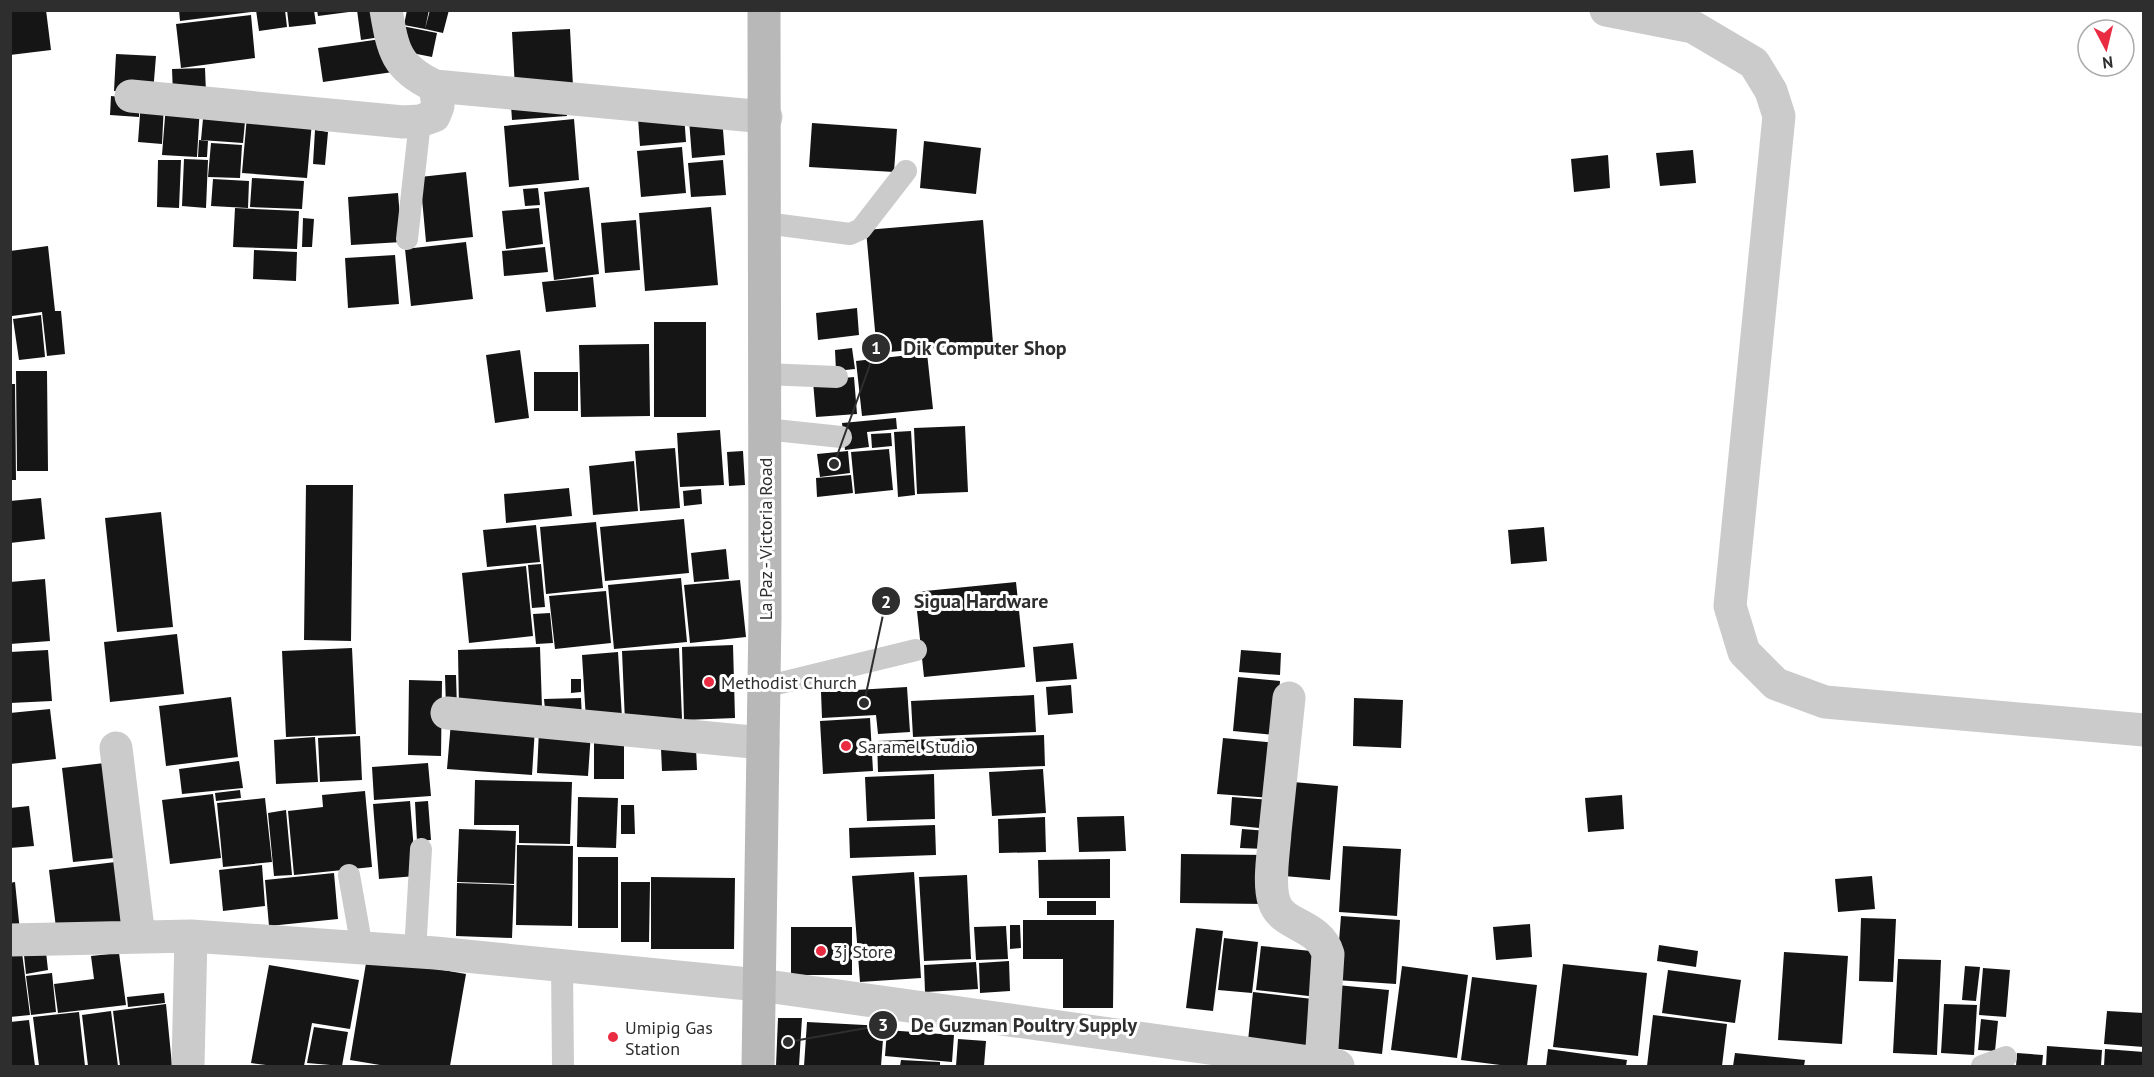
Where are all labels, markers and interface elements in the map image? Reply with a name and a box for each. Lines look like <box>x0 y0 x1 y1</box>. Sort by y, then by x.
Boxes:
north arrow <box>2076 18 2136 78</box>
text: N <box>2101 52 2114 73</box>
callout: Dik Computer Shop <box>861 329 1079 367</box>
text: Dik Computer Shop <box>903 335 1067 361</box>
text: 1 <box>871 336 881 359</box>
street label: La Paz - Victoria Road <box>754 458 777 620</box>
callout: Sigua Hardware <box>871 582 1060 620</box>
text: Sigua Hardware <box>914 588 1048 614</box>
text: 2 <box>881 590 891 613</box>
place label: Methodist Church <box>721 671 857 694</box>
marker: Methodist Church <box>702 675 716 689</box>
place label: Saramel Studio <box>858 735 975 758</box>
marker: Saramel Studio <box>839 739 853 753</box>
place label: 3j Store <box>833 940 893 963</box>
marker: 3j Store <box>814 944 828 958</box>
callout: De Guzman Poultry Supply <box>868 1006 1149 1044</box>
text: De Guzman Poultry Supply <box>911 1012 1138 1038</box>
text: 3 <box>878 1013 888 1036</box>
place label: Umipig Gas Station <box>625 1016 713 1060</box>
marker: Umipig Gas Station <box>606 1030 620 1044</box>

